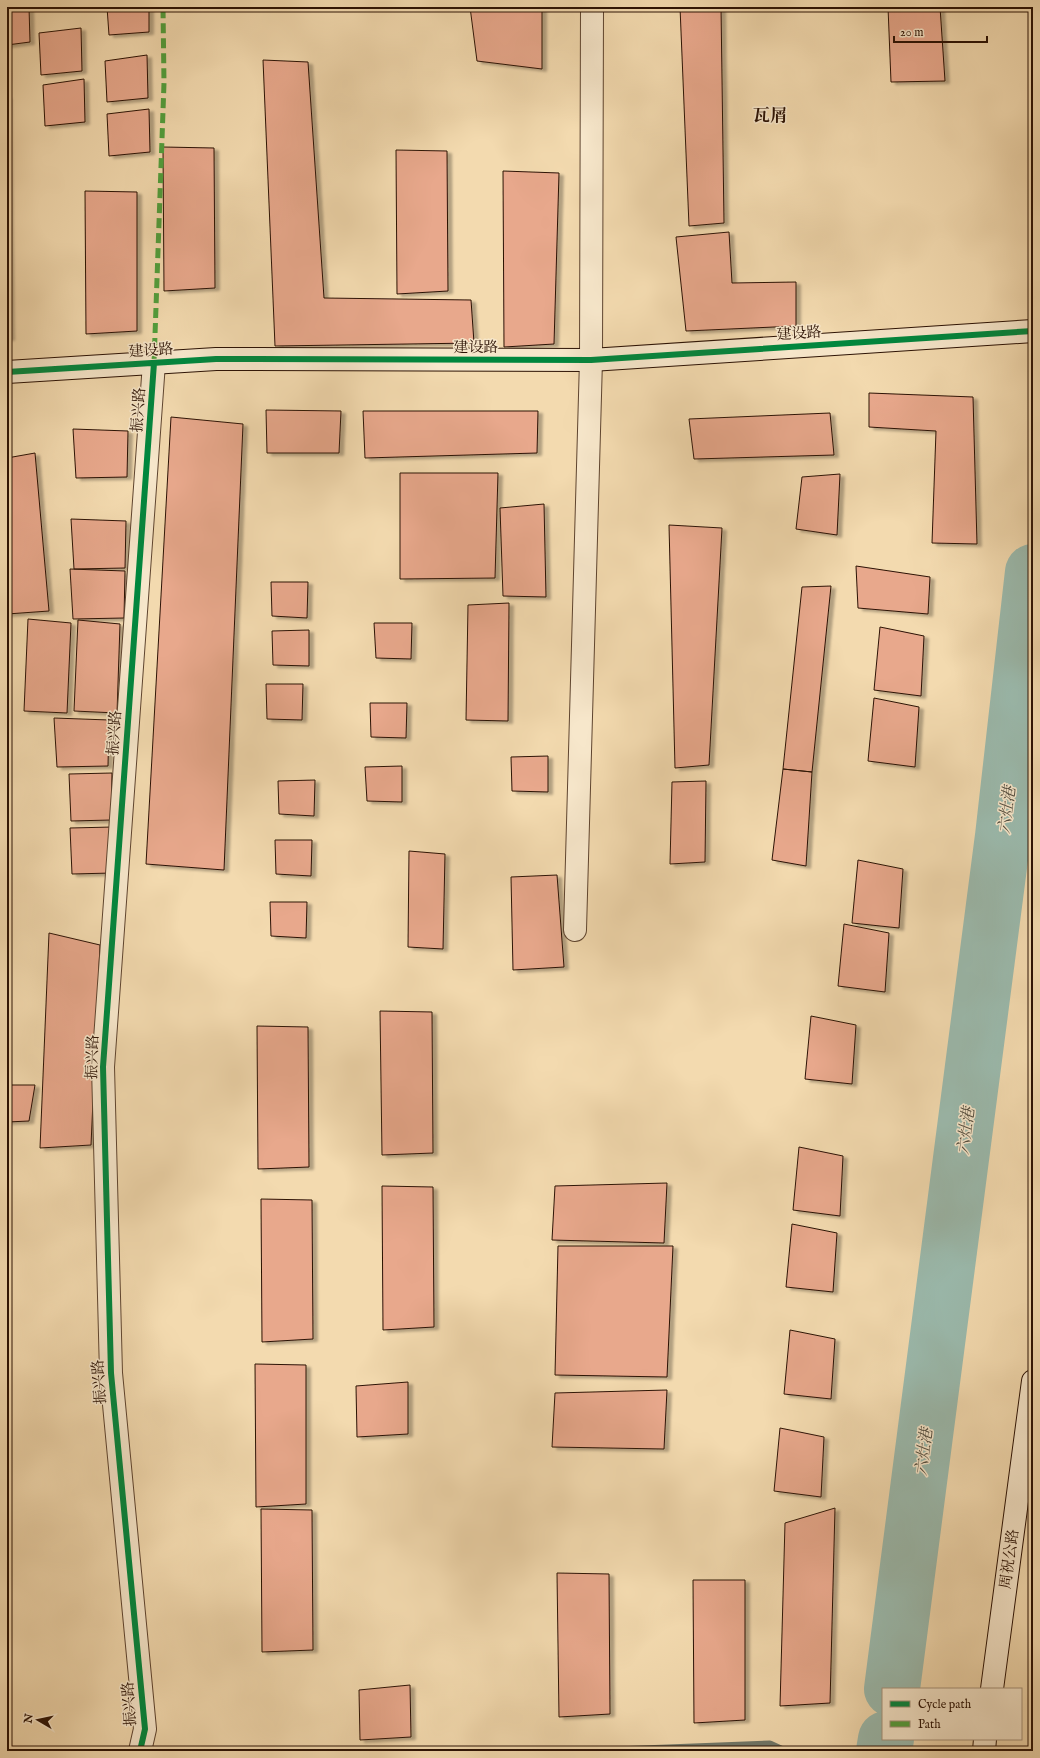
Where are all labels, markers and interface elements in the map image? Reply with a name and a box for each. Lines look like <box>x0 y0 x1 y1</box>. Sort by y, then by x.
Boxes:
scale bar <box>894 18 987 44</box>
text: 20 m <box>900 25 923 40</box>
district label: 瓦屑 <box>753 106 787 127</box>
street label: 建设路 <box>776 322 822 345</box>
street label: 建设路 <box>453 338 499 357</box>
street label: 建设路 <box>128 339 174 362</box>
street label: 振兴路 <box>127 387 150 433</box>
street label: 振兴路 <box>103 710 126 756</box>
water label: 六灶港 <box>995 783 1021 835</box>
street label: 振兴路 <box>82 1034 103 1080</box>
water label: 六灶港 <box>954 1104 980 1156</box>
street label: 振兴路 <box>88 1359 111 1405</box>
water label: 六灶港 <box>912 1425 938 1477</box>
street label: 周祝公路 <box>996 1528 1023 1590</box>
street label: 振兴路 <box>118 1681 141 1727</box>
legend <box>882 1688 1022 1740</box>
text: Cycle path <box>918 1697 972 1713</box>
north arrow <box>18 1700 58 1740</box>
text: N <box>21 1712 37 1725</box>
text: Path <box>918 1717 941 1732</box>

